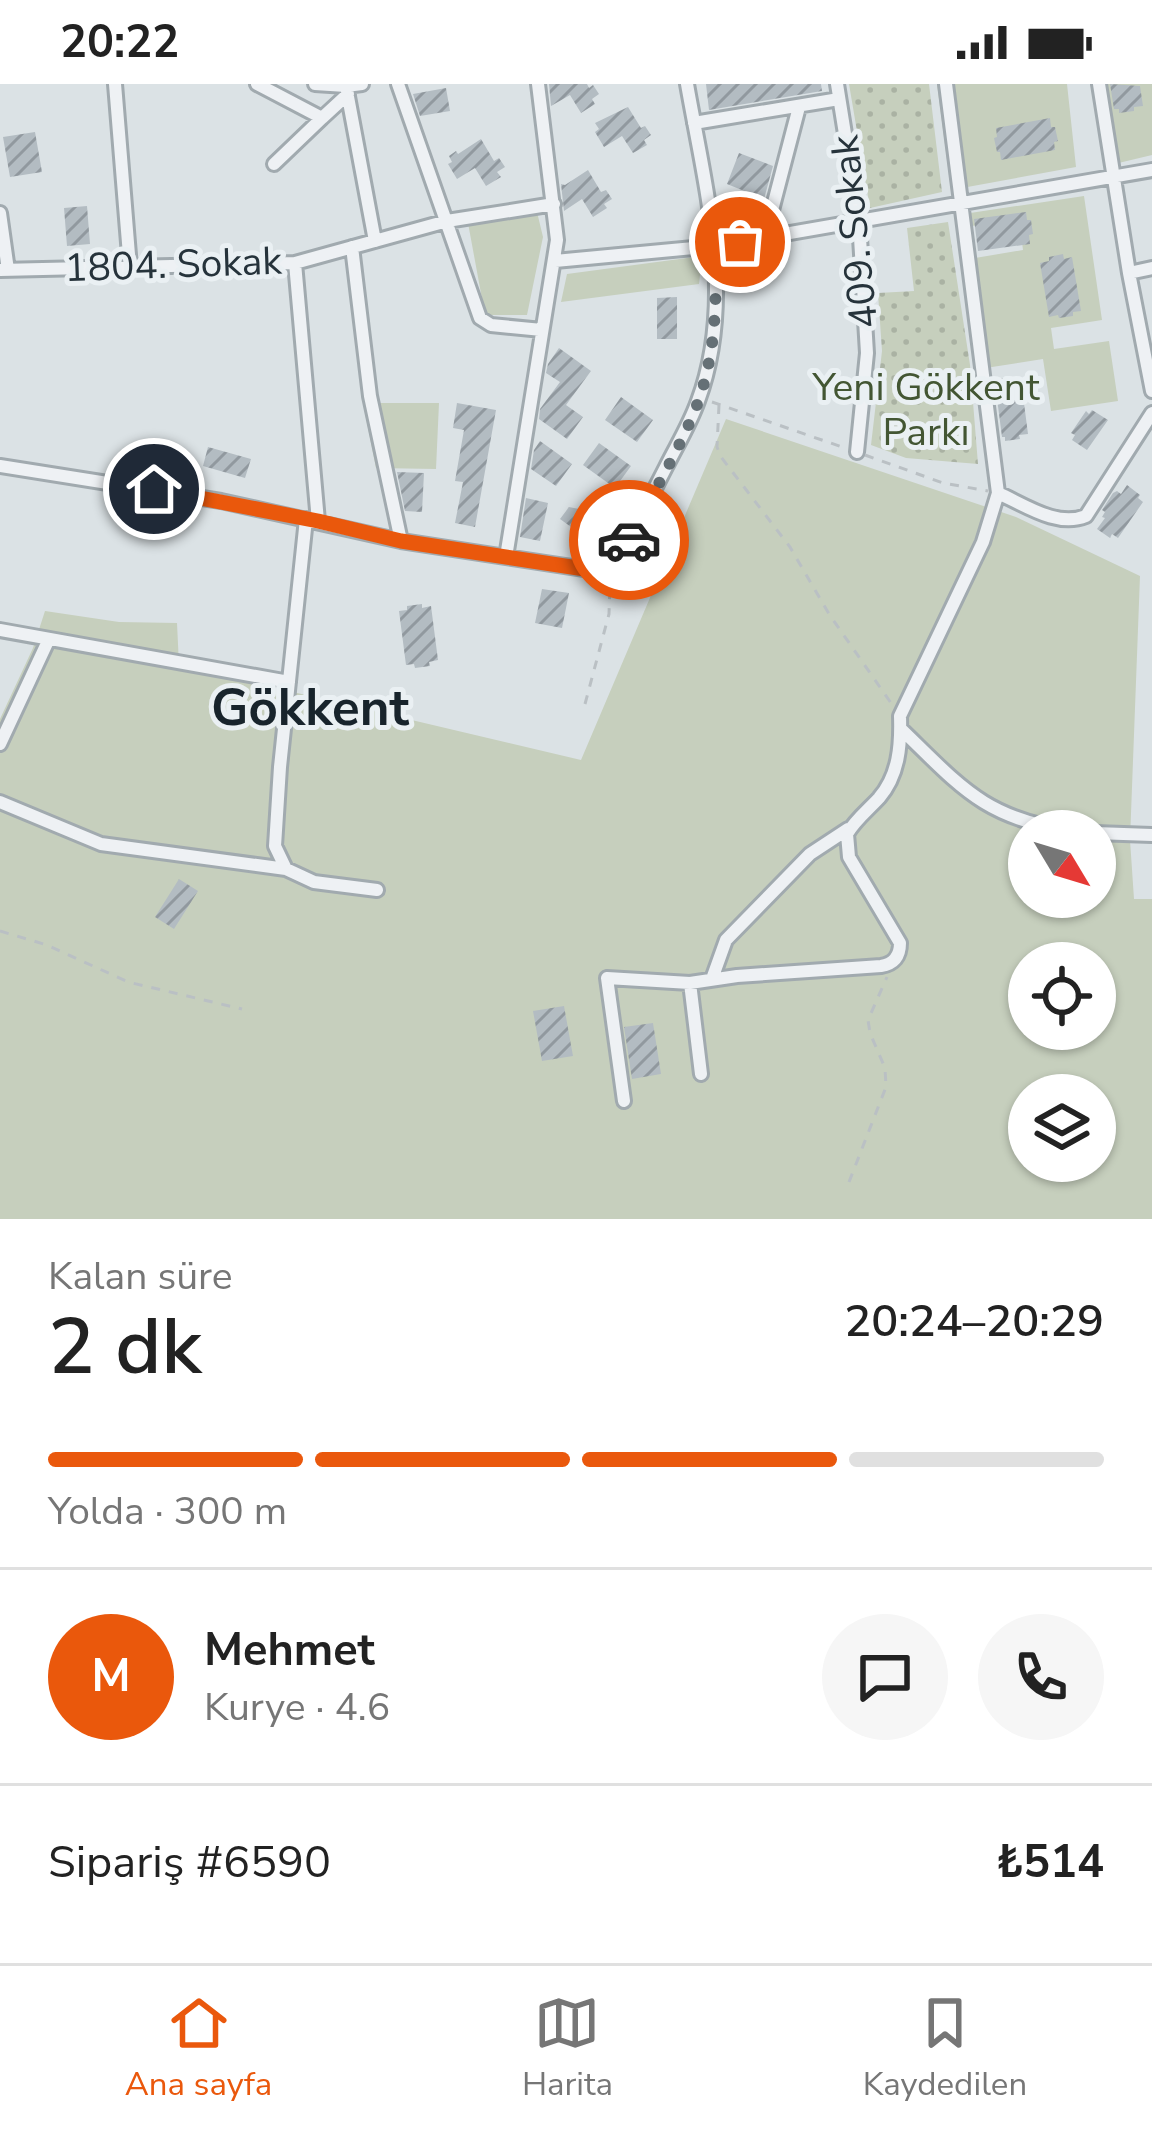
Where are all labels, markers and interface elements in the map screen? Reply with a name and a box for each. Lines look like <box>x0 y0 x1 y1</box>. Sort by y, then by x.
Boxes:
text: 20:22 <box>60 12 179 73</box>
street label: 409. Sokak <box>818 132 892 331</box>
pin <box>689 191 791 293</box>
icon: bag <box>707 209 773 275</box>
street label: 1804. Sokak <box>63 235 283 295</box>
park label: Yeni Gökkent Parkı <box>811 361 1040 459</box>
pin <box>103 438 205 540</box>
icon: home <box>121 456 187 522</box>
courier <box>569 480 689 600</box>
icon: car <box>596 507 662 573</box>
district label: Gökkent <box>211 673 409 743</box>
north arrow <box>1008 810 1116 918</box>
map controls <box>1008 810 1116 1182</box>
button: locate <box>1008 942 1116 1050</box>
button: layers <box>1008 1074 1116 1182</box>
text: Kalan süre <box>48 1250 233 1303</box>
text: 20:24–20:29 <box>844 1291 1104 1352</box>
text: 2 dk <box>48 1294 202 1401</box>
text: Yolda · 300 m <box>48 1485 287 1538</box>
button: chat <box>822 1614 948 1740</box>
button: phone <box>978 1614 1104 1740</box>
text: Mehmet <box>204 1620 375 1681</box>
text: M <box>91 1646 131 1707</box>
text: Kurye · 4.6 <box>204 1681 390 1734</box>
text: Sipariş #6590 <box>48 1832 331 1893</box>
text: ₺514 <box>996 1832 1104 1893</box>
tab: Ana sayfa <box>125 1990 272 2107</box>
tab: Harita <box>522 1990 613 2107</box>
tab: Kaydedilen <box>863 1990 1027 2107</box>

